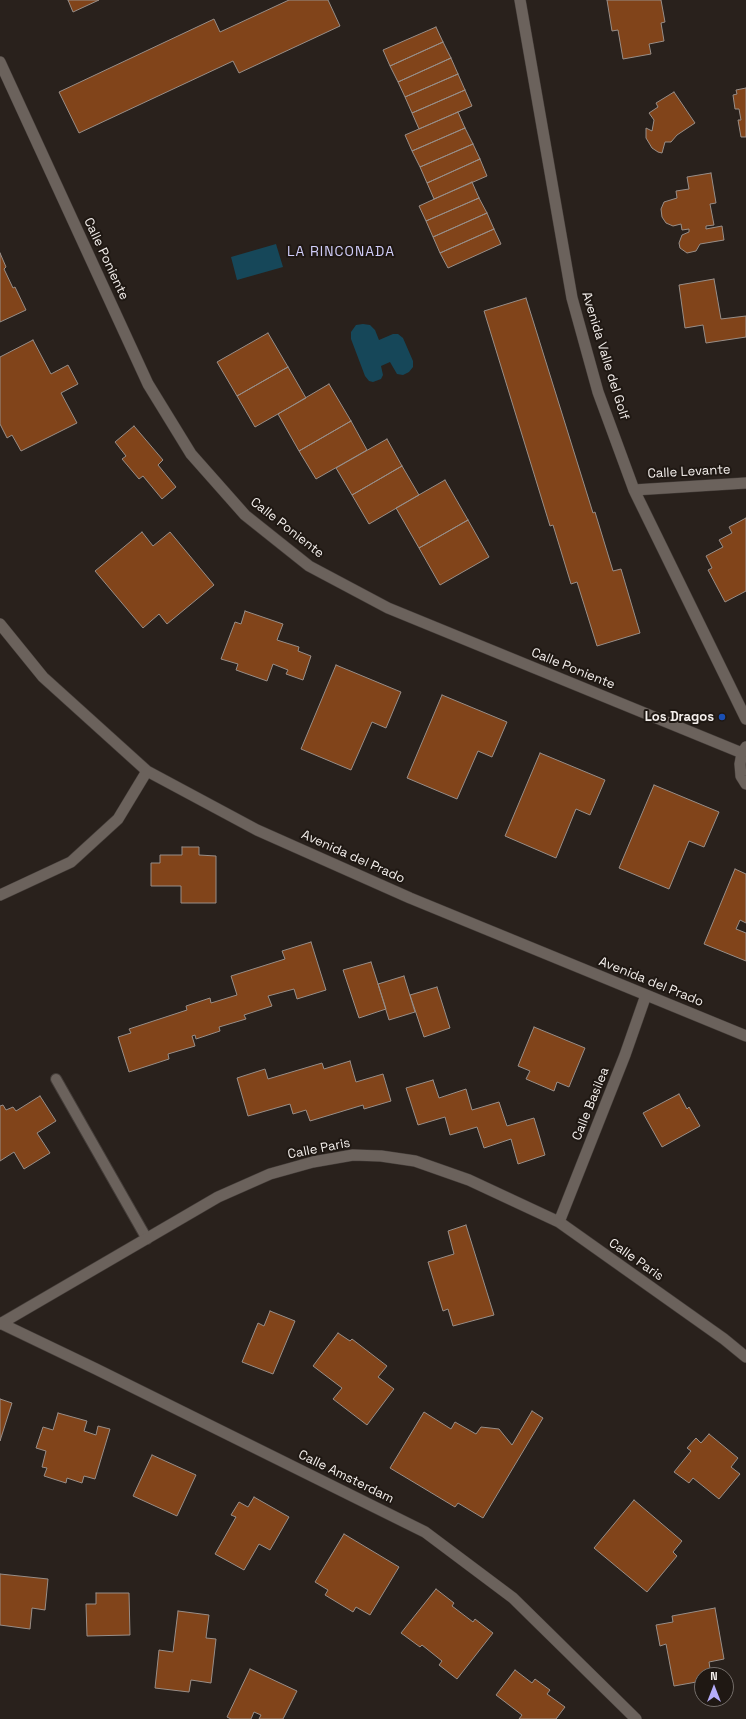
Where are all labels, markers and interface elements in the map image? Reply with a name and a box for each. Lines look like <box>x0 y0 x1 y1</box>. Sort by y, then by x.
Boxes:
street label: Calle Poniente <box>80 215 132 303</box>
district label: LA RINCONADA <box>287 244 395 260</box>
street label: Avenida Valle del Golf <box>578 290 632 422</box>
street label: Calle Levante <box>647 462 731 482</box>
street label: Calle Poniente <box>247 494 327 562</box>
street label: Calle Poniente <box>529 645 617 693</box>
place label: Los Dragos <box>645 709 714 725</box>
marker: Los Dragos <box>717 712 727 722</box>
street label: Avenida del Prado <box>299 827 407 887</box>
street label: Avenida del Prado <box>596 954 706 1010</box>
street label: Calle Basilea <box>569 1065 613 1143</box>
street label: Calle Paris <box>286 1135 352 1163</box>
street label: Calle Paris <box>606 1235 666 1285</box>
street label: Calle Amsterdam <box>296 1447 396 1507</box>
north arrow <box>694 1667 734 1707</box>
text: N <box>710 1669 718 1683</box>

